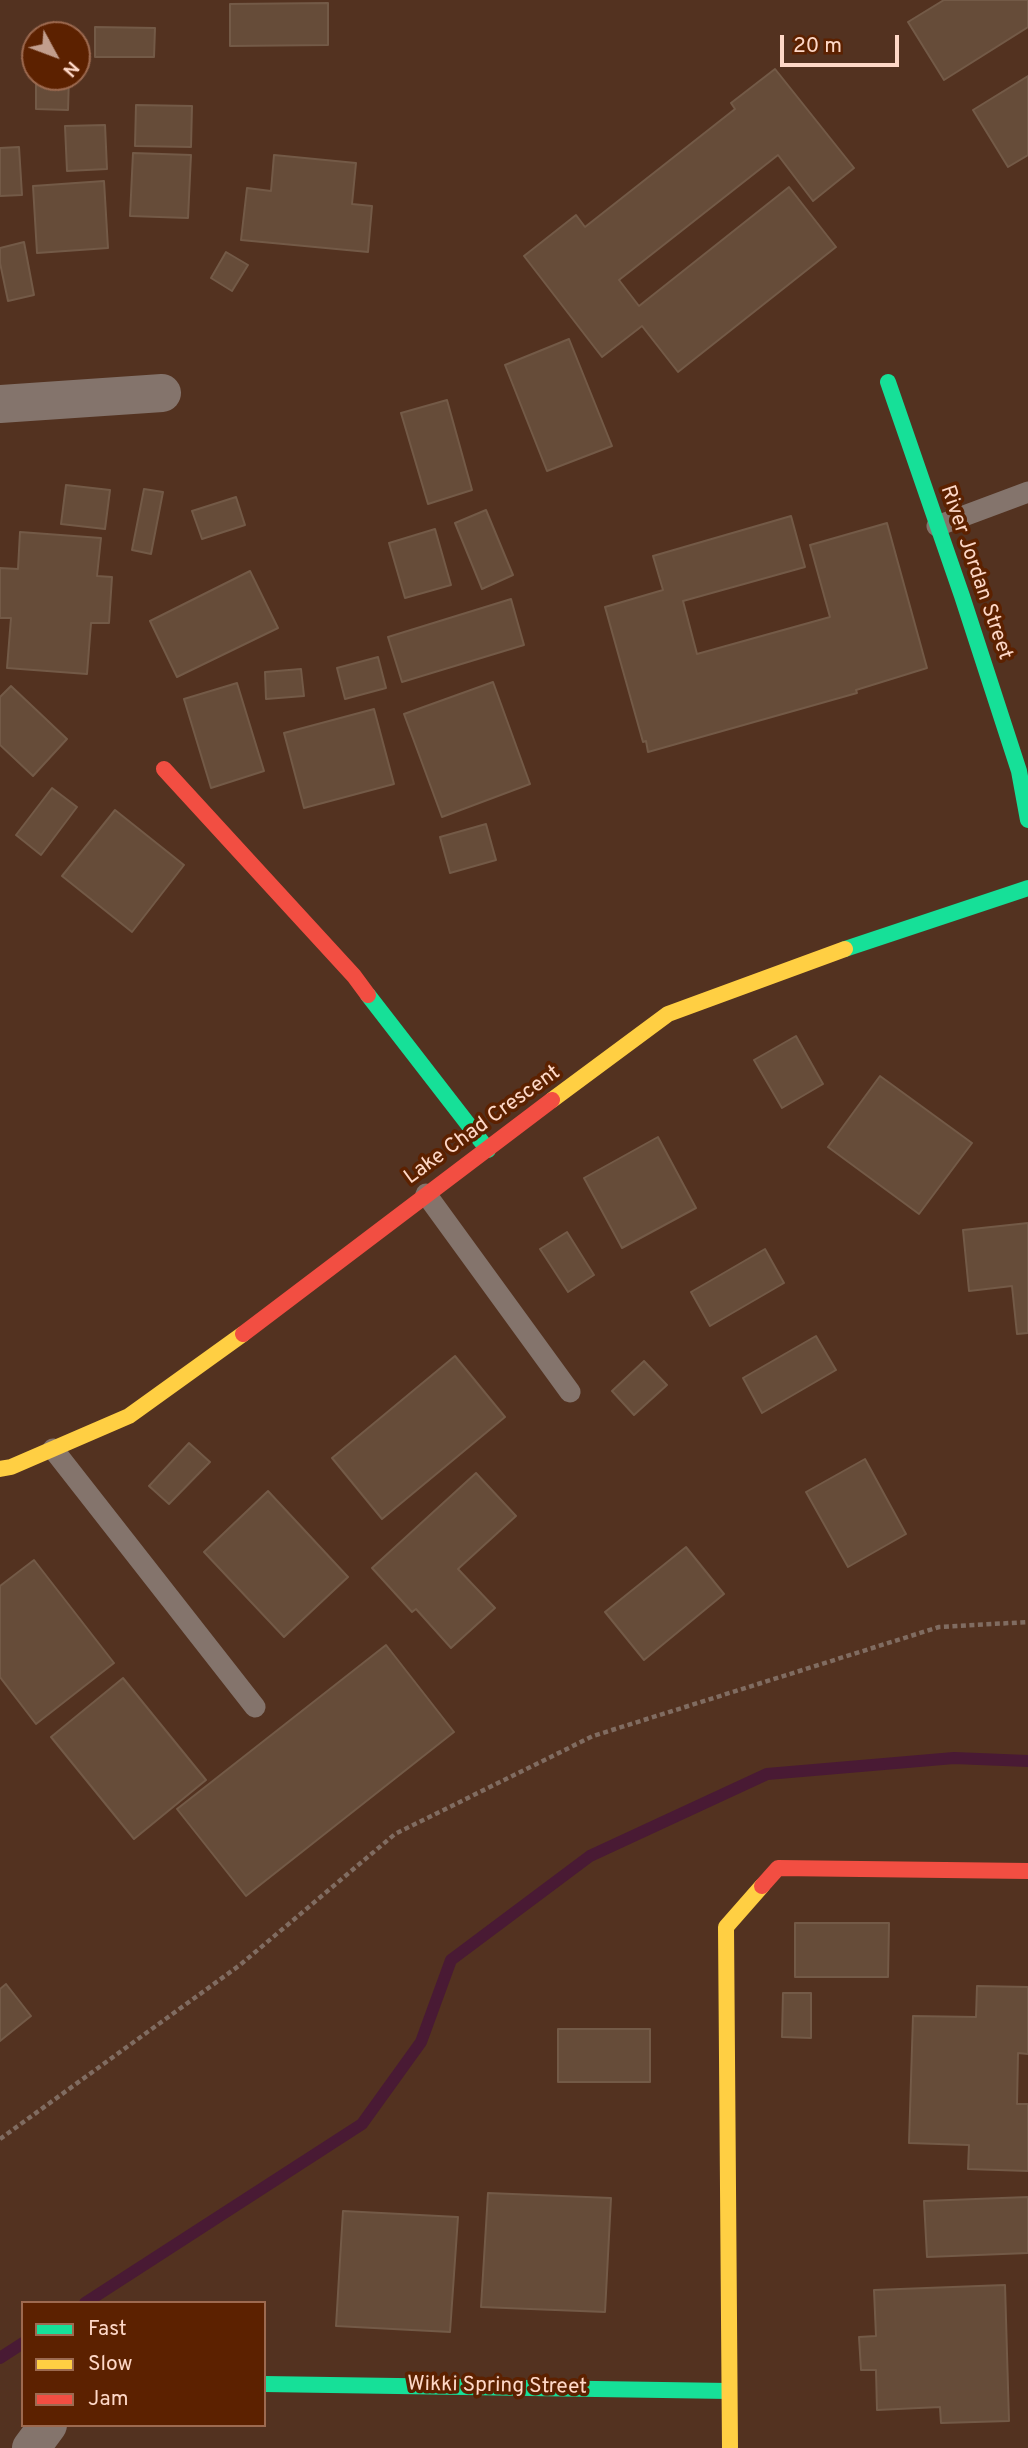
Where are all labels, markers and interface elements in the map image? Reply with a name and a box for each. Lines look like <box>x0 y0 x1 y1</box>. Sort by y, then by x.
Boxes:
north arrow <box>21 21 91 91</box>
scale bar <box>783 21 902 65</box>
text: 20 m <box>793 33 842 60</box>
text: N <box>57 55 84 81</box>
street label: River Jordan Street <box>933 482 1017 664</box>
street label: Lake Chad Crescent <box>400 1061 566 1191</box>
legend <box>21 2301 266 2427</box>
text: Fast <box>88 2316 127 2343</box>
text: Slow <box>88 2351 133 2378</box>
street label: Wikki Spring Street <box>407 2373 587 2401</box>
text: Jam <box>88 2386 129 2413</box>

